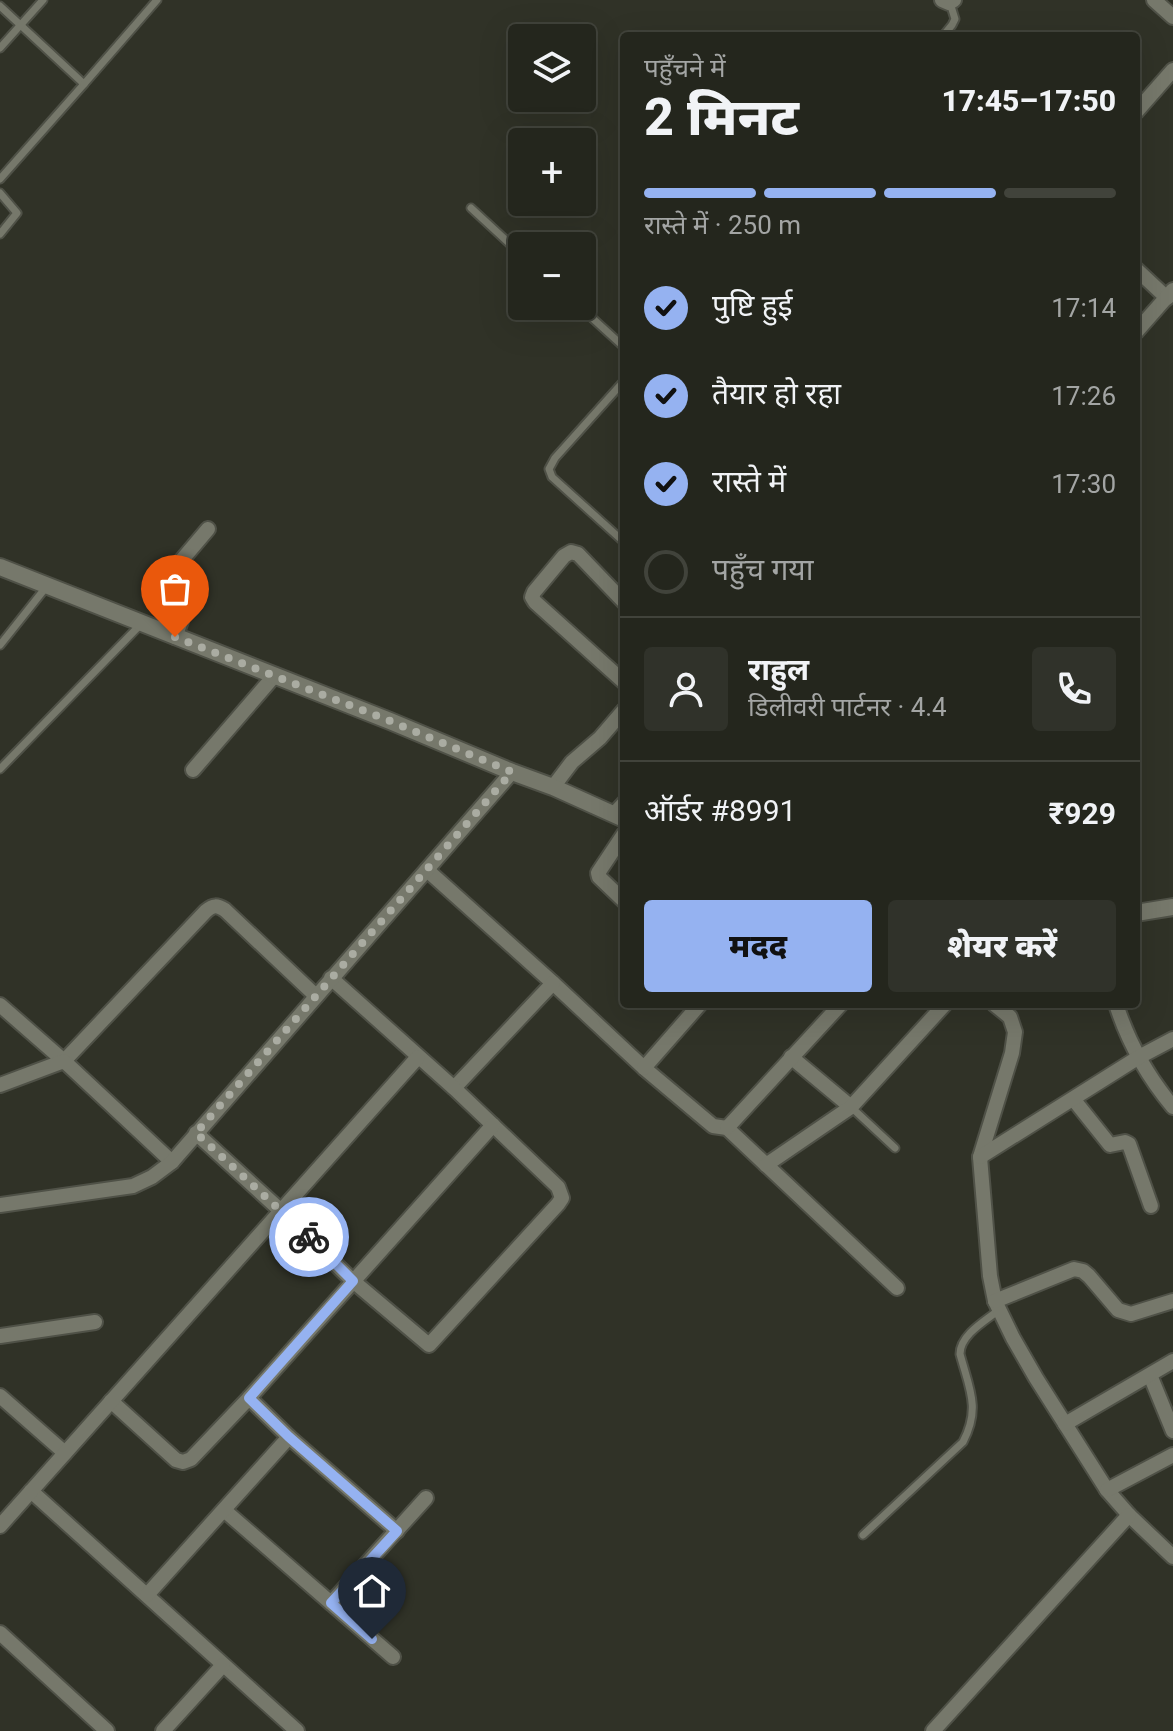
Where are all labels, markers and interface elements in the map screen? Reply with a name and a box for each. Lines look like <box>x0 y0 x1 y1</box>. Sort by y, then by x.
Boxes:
map controls <box>508 24 596 320</box>
button: layers <box>508 24 596 112</box>
text: पहुँचने में <box>644 53 726 83</box>
text: 17:45–17:50 <box>941 83 1116 118</box>
text: 2 मिनट <box>644 87 799 148</box>
button: + <box>508 128 596 216</box>
text: रास्ते में · 250 m <box>644 210 801 240</box>
button: − <box>508 232 596 320</box>
icon: check <box>644 286 688 330</box>
text: पुष्टि हुई <box>712 288 792 323</box>
text: 17:14 <box>1051 293 1116 323</box>
icon: check <box>644 374 688 418</box>
text: तैयार हो रहा <box>712 376 841 411</box>
text: 17:26 <box>1051 381 1116 411</box>
icon: check <box>644 462 688 506</box>
text: रास्ते में <box>712 464 786 499</box>
text: 17:30 <box>1051 469 1116 499</box>
text: पहुँच गया <box>712 552 814 587</box>
pin <box>141 555 209 637</box>
icon: bag <box>153 567 197 611</box>
button: person <box>644 647 728 731</box>
button: phone <box>1032 647 1116 731</box>
text: राहुल <box>748 652 809 687</box>
text: डिलीवरी पार्टनर · 4.4 <box>748 692 947 722</box>
text: ऑर्डर #8991 <box>644 793 796 828</box>
text: ₹929 <box>1049 796 1116 831</box>
button: मदद <box>644 900 872 992</box>
button: शेयर करें <box>888 900 1116 992</box>
courier <box>269 1197 349 1277</box>
icon: bike <box>287 1215 331 1259</box>
pin <box>338 1557 406 1639</box>
icon: home <box>350 1569 394 1613</box>

